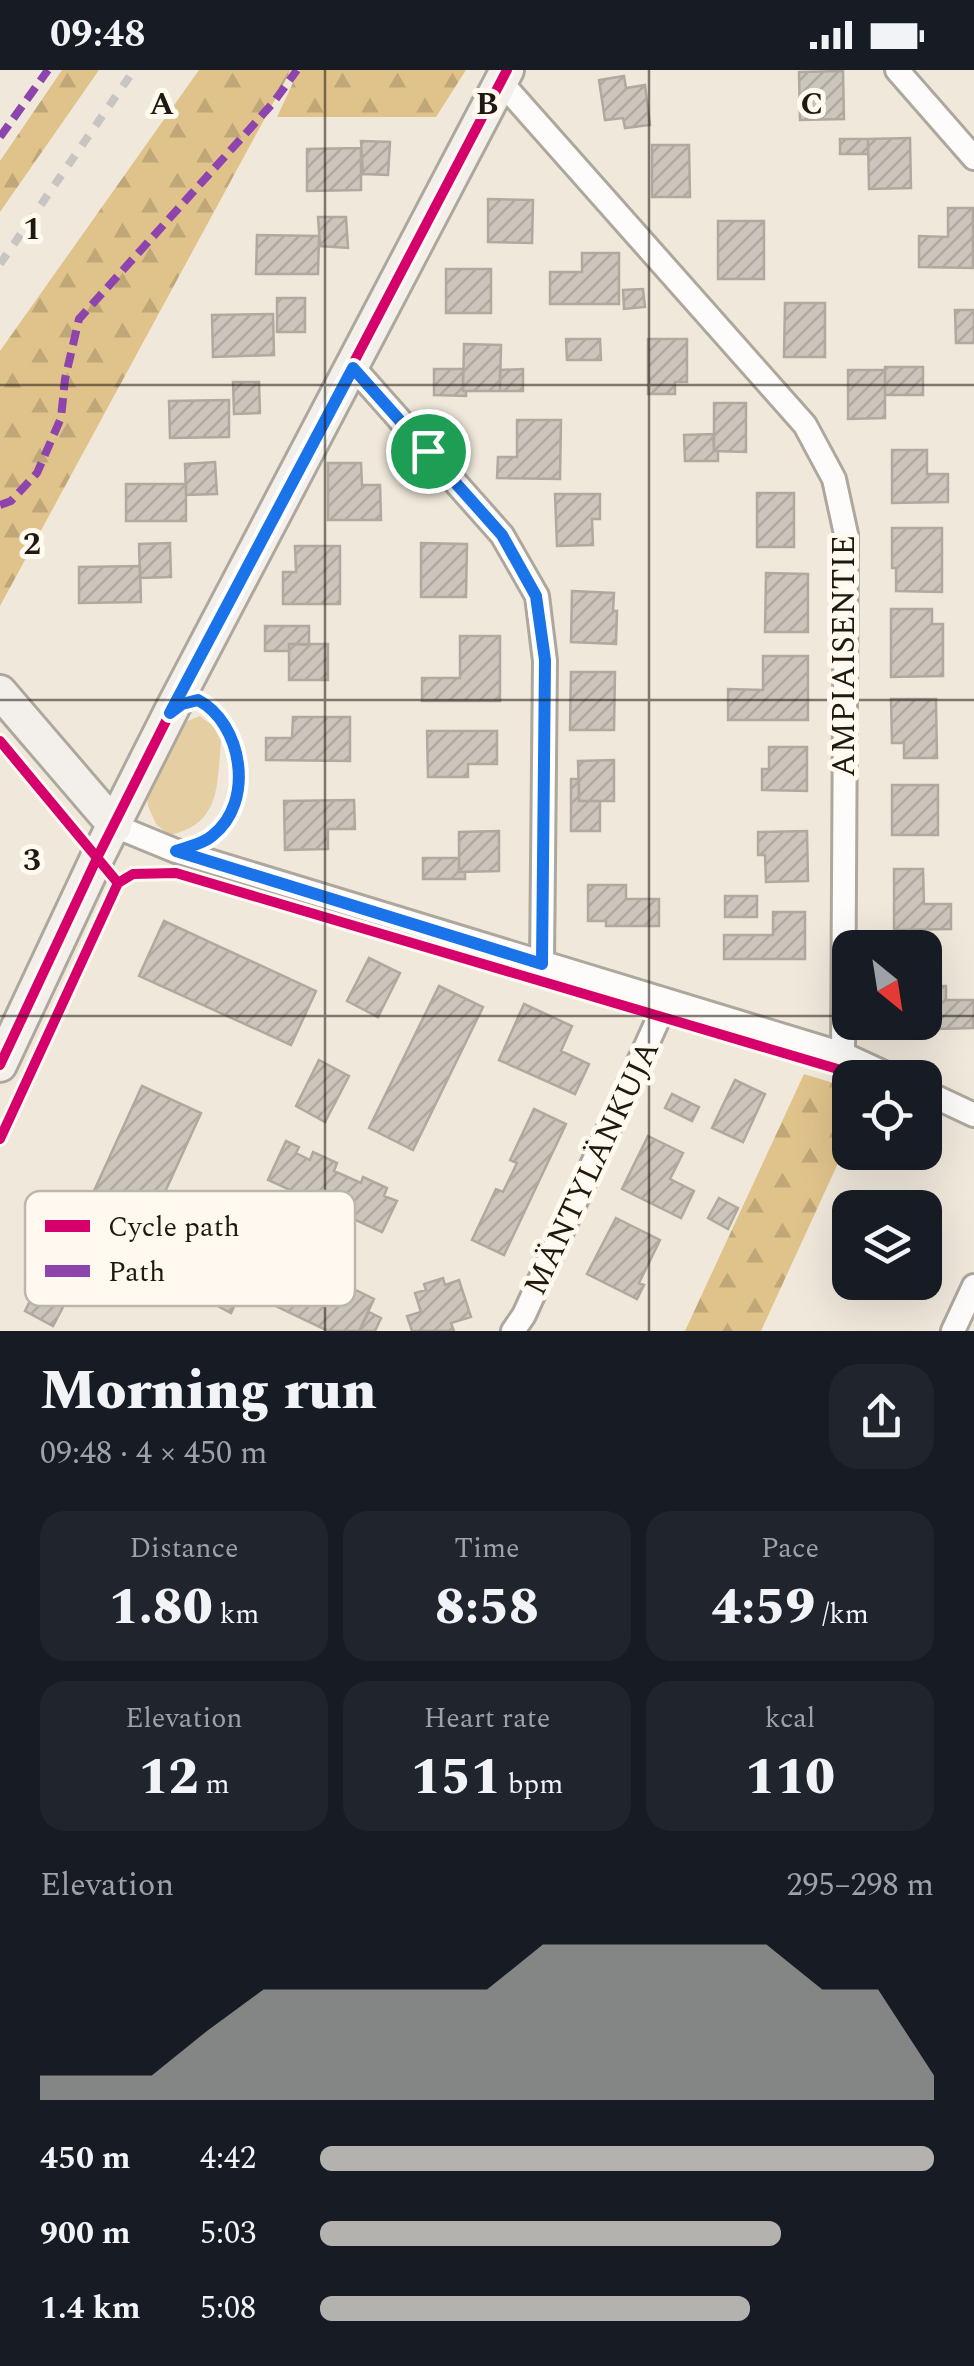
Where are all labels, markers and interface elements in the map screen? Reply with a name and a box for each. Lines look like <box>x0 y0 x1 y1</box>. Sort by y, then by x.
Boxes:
text: 09:48 <box>50 6 145 64</box>
text: A <box>150 80 175 129</box>
text: B <box>476 80 498 129</box>
text: C <box>801 80 823 129</box>
text: 1 <box>23 205 41 254</box>
pin <box>386 409 471 494</box>
icon: arrive <box>401 424 456 479</box>
text: 2 <box>23 520 41 569</box>
street label: AMPIAISENTIE <box>820 535 869 777</box>
text: 3 <box>23 836 41 885</box>
north arrow <box>832 930 942 1040</box>
map controls <box>832 930 942 1300</box>
street label: MÄNTYLÄNKUJA <box>511 1032 673 1304</box>
button: locate <box>832 1060 942 1170</box>
button: layers <box>832 1190 942 1300</box>
legend <box>25 1191 355 1306</box>
text: Cycle path <box>108 1206 240 1249</box>
text: Path <box>108 1251 165 1294</box>
text: Morning run <box>40 1350 377 1433</box>
button: share <box>829 1364 934 1469</box>
text: 09:48 · 4 × 450 m <box>40 1429 268 1478</box>
text: Distance <box>129 1527 239 1570</box>
text: Time <box>454 1527 520 1570</box>
text: Pace <box>761 1527 819 1570</box>
text: 1.80 <box>109 1570 213 1646</box>
text: 8:58 <box>435 1570 539 1646</box>
text: 4:59 <box>711 1570 815 1646</box>
text: km <box>213 1593 259 1636</box>
text: /km <box>815 1593 869 1636</box>
text: Elevation <box>125 1697 243 1740</box>
text: Heart rate <box>424 1697 550 1740</box>
text: kcal <box>765 1697 815 1740</box>
text: 12 <box>138 1740 198 1816</box>
text: 151 <box>411 1740 501 1816</box>
text: 110 <box>745 1740 835 1816</box>
text: m <box>198 1763 230 1806</box>
text: bpm <box>501 1763 563 1806</box>
text: Elevation <box>40 1861 174 1910</box>
text: 295–298 m <box>786 1861 934 1910</box>
text: 450 m <box>40 2134 131 2183</box>
text: 4:42 <box>200 2134 256 2183</box>
text: 900 m <box>40 2209 131 2258</box>
text: 5:03 <box>200 2209 256 2258</box>
text: 1.4 km <box>40 2284 141 2333</box>
text: 5:08 <box>200 2284 256 2333</box>

